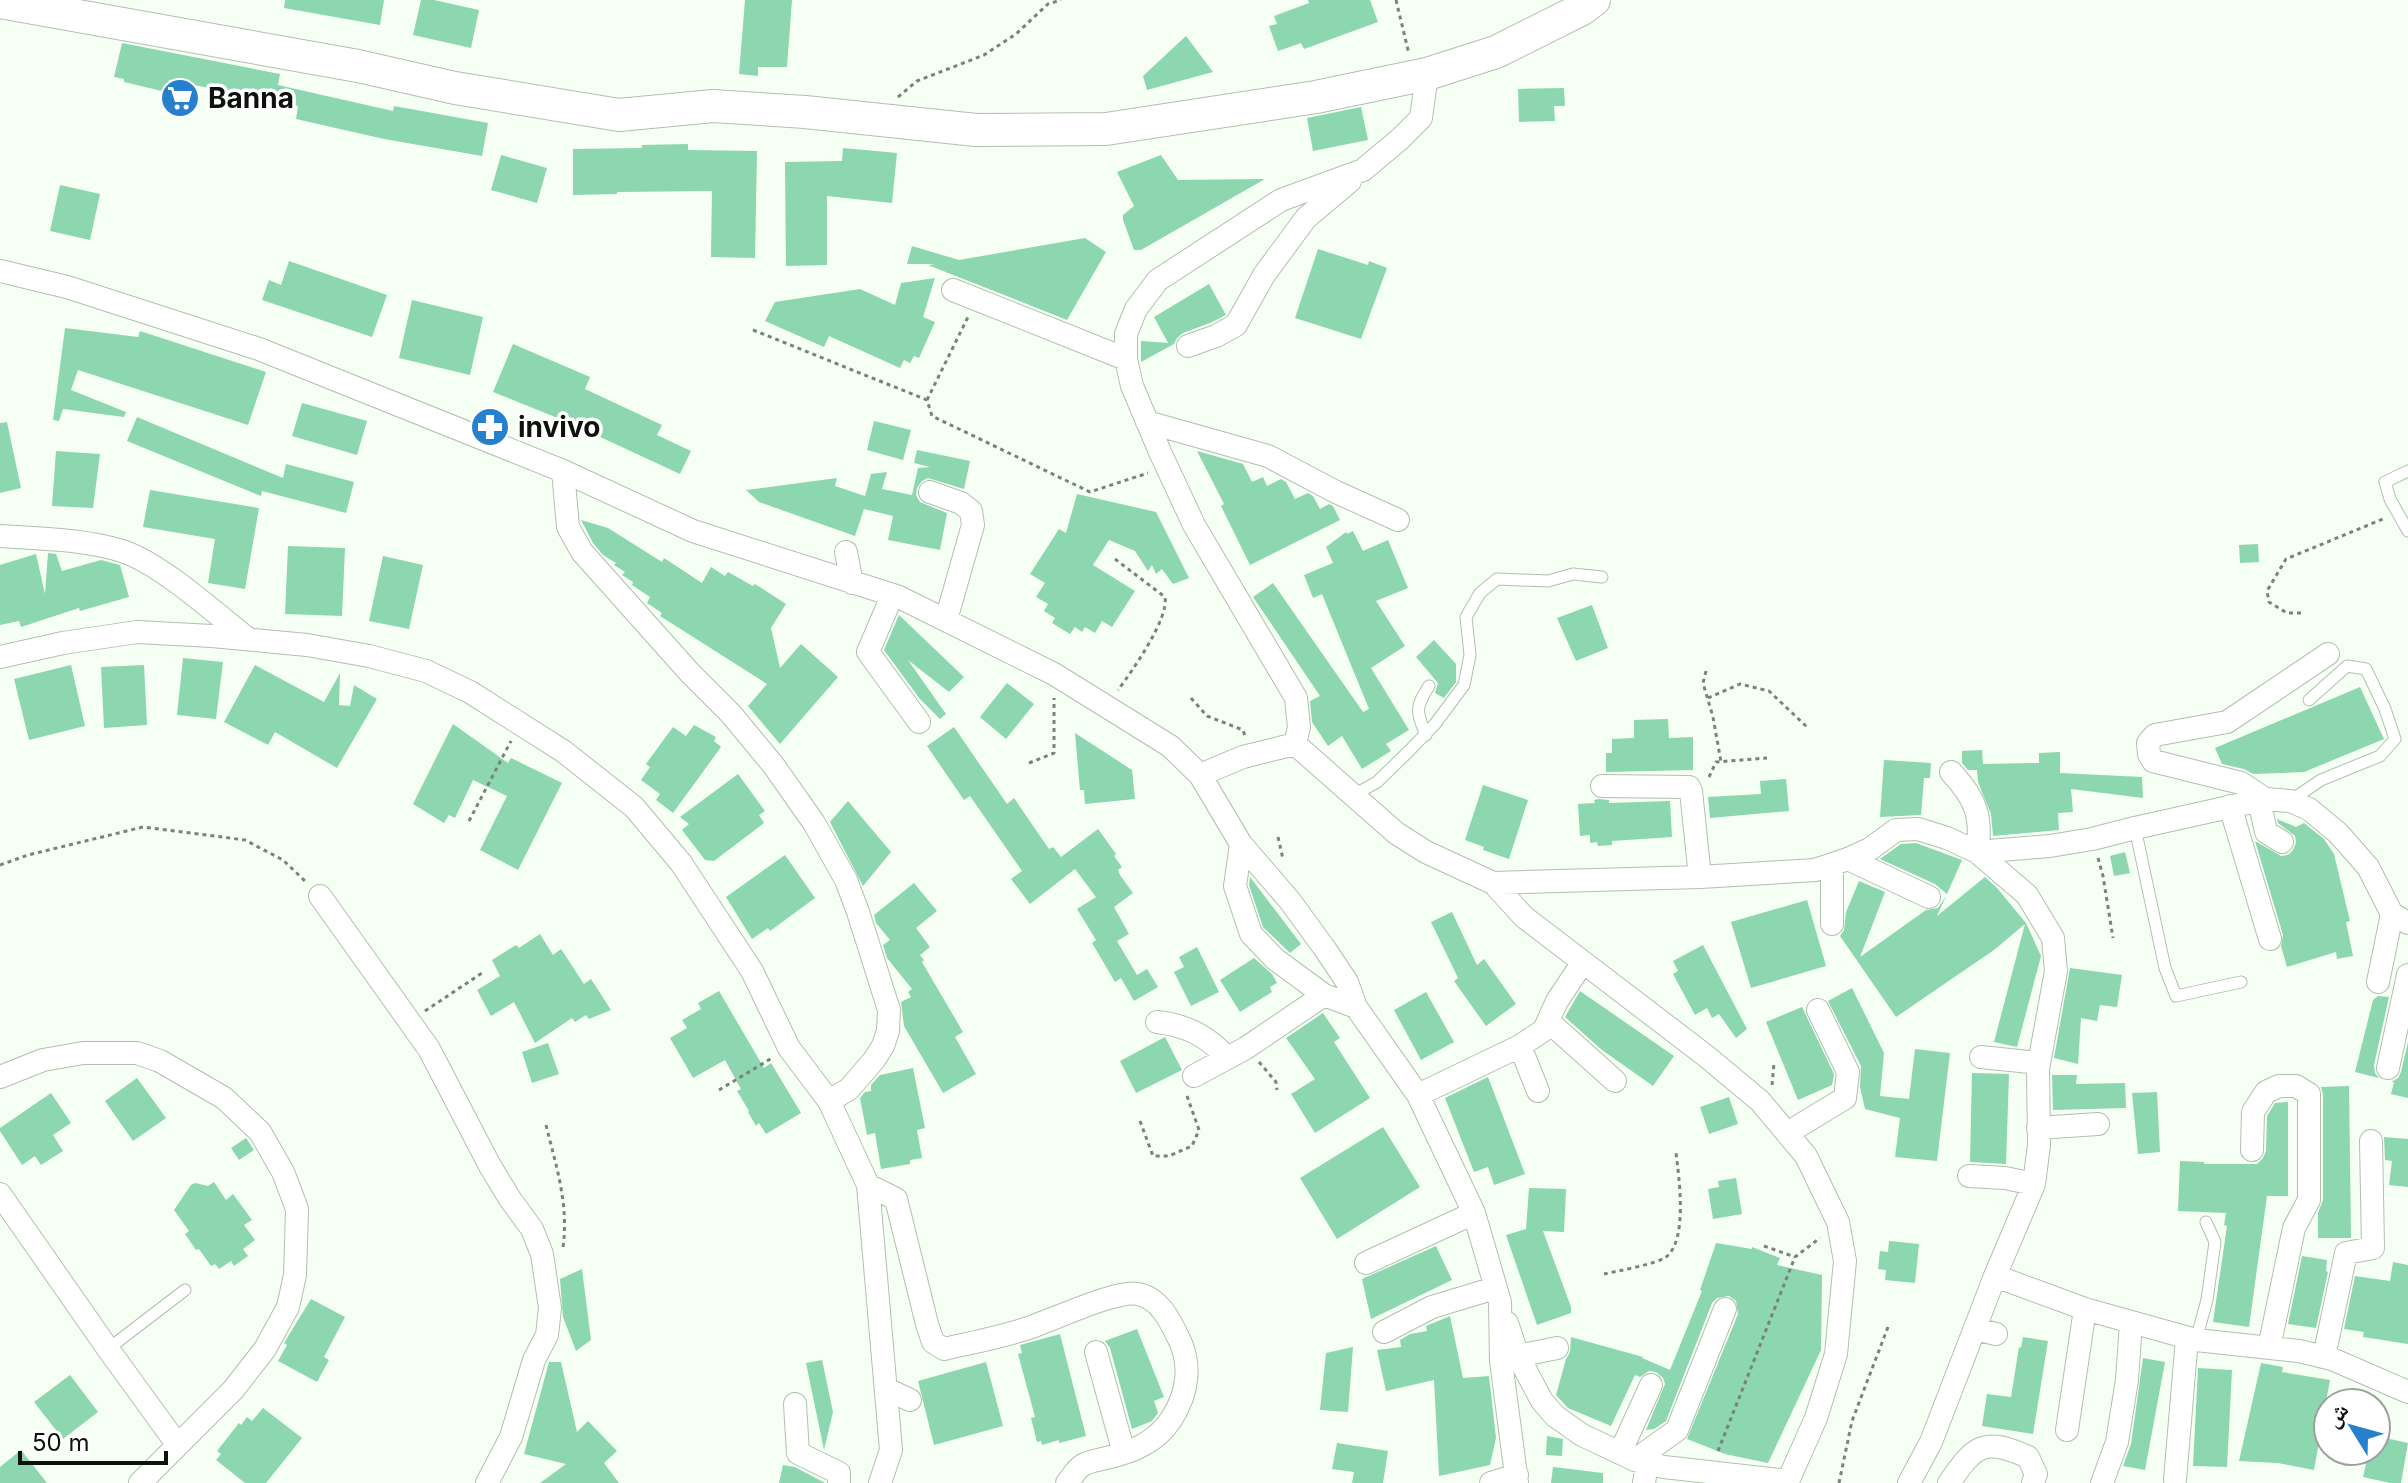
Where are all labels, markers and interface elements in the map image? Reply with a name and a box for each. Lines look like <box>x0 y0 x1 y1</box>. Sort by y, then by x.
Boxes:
supermarket icon: Banna <box>159 77 201 119</box>
place label: Banna <box>208 81 294 115</box>
pharmacy icon: invivo <box>469 406 511 448</box>
place label: invivo <box>518 410 600 444</box>
north arrow <box>2312 1387 2392 1467</box>
text: ش <box>2319 1398 2354 1433</box>
scale bar <box>20 1415 166 1465</box>
text: 50 m <box>32 1428 90 1457</box>

